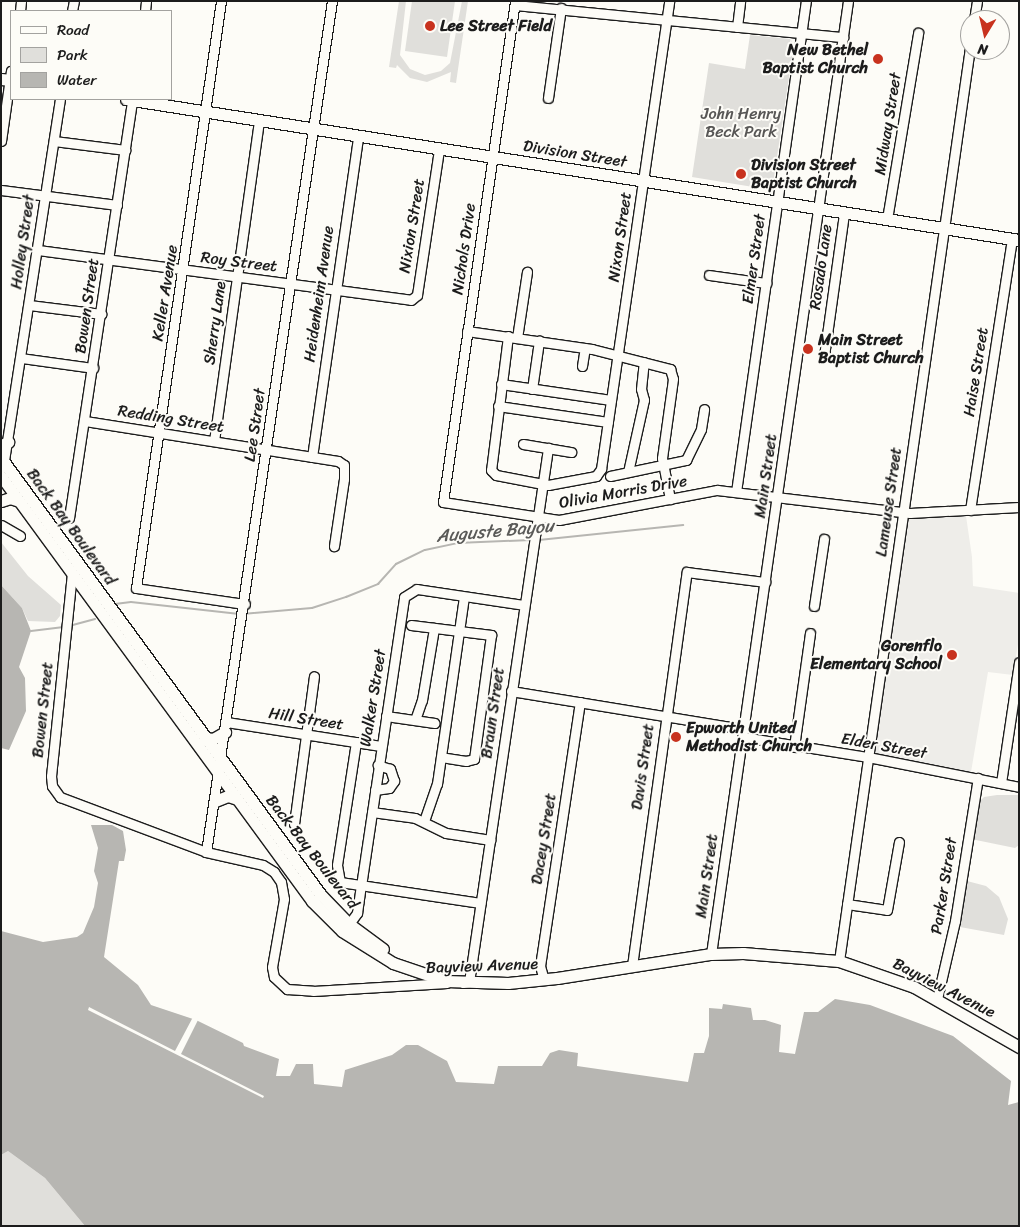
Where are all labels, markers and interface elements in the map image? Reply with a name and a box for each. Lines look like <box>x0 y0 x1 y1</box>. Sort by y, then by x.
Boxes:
legend <box>10 10 172 100</box>
north arrow <box>960 10 1010 60</box>
place label: Lee Street Field <box>440 16 553 36</box>
text: Road <box>57 17 89 43</box>
marker: Lee Street Field <box>424 20 436 32</box>
text: N <box>976 36 989 62</box>
place label: New Bethel Baptist Church <box>762 40 868 78</box>
text: Park <box>57 42 88 68</box>
marker: New Bethel Baptist Church <box>872 53 884 65</box>
text: Water <box>57 67 97 93</box>
street label: Midway Street <box>870 71 906 177</box>
park label: John Henry Beck Park <box>701 104 781 142</box>
street label: Division Street <box>522 136 628 172</box>
place label: Division Street Baptist Church <box>751 155 857 193</box>
marker: Division Street Baptist Church <box>735 168 747 180</box>
street label: Nixion Street <box>395 177 429 275</box>
street label: Nixon Street <box>604 191 636 283</box>
street label: Holley Street <box>7 193 39 291</box>
street label: Nichols Drive <box>448 202 480 296</box>
street label: Elmer Street <box>738 213 770 305</box>
street label: Rosado Lane <box>806 223 836 311</box>
street label: Heidenheim Avenue <box>300 225 338 363</box>
street label: Keller Avenue <box>148 244 182 342</box>
street label: Roy Street <box>200 248 278 276</box>
street label: Bowen Street <box>71 257 103 355</box>
street label: Sherry Lane <box>200 280 230 366</box>
street label: Haise Street <box>960 326 992 418</box>
place label: Main Street Baptist Church <box>818 330 924 368</box>
marker: Main Street Baptist Church <box>802 343 814 355</box>
street label: Lee Street <box>240 387 270 463</box>
street label: Redding Street <box>117 401 225 437</box>
street label: Main Street <box>751 433 781 519</box>
street label: Lameuse Street <box>872 446 906 558</box>
street label: Back Bay Boulevard <box>22 465 120 589</box>
street label: Olivia Morris Drive <box>558 471 688 513</box>
water label: Auguste Bayou <box>435 515 555 547</box>
place label: Gorenflo Elementary School <box>810 636 942 674</box>
street label: Walker Street <box>356 648 390 748</box>
marker: Gorenflo Elementary School <box>946 649 958 661</box>
street label: Bowen Street <box>28 661 58 759</box>
street label: Braun Street <box>477 666 509 760</box>
street label: Hill Street <box>267 704 345 734</box>
place label: Epworth United Methodist Church <box>686 718 812 756</box>
street label: Davis Street <box>627 722 659 812</box>
street label: Elder Street <box>839 729 929 763</box>
marker: Epworth United Methodist Church <box>670 731 682 743</box>
street label: Back Bay Boulevard <box>262 791 362 913</box>
street label: Dacey Street <box>527 792 561 886</box>
street label: Main Street <box>692 833 722 919</box>
street label: Parker Street <box>927 836 961 936</box>
street label: Bayview Avenue <box>426 954 538 978</box>
street label: Bayview Avenue <box>890 954 998 1022</box>

